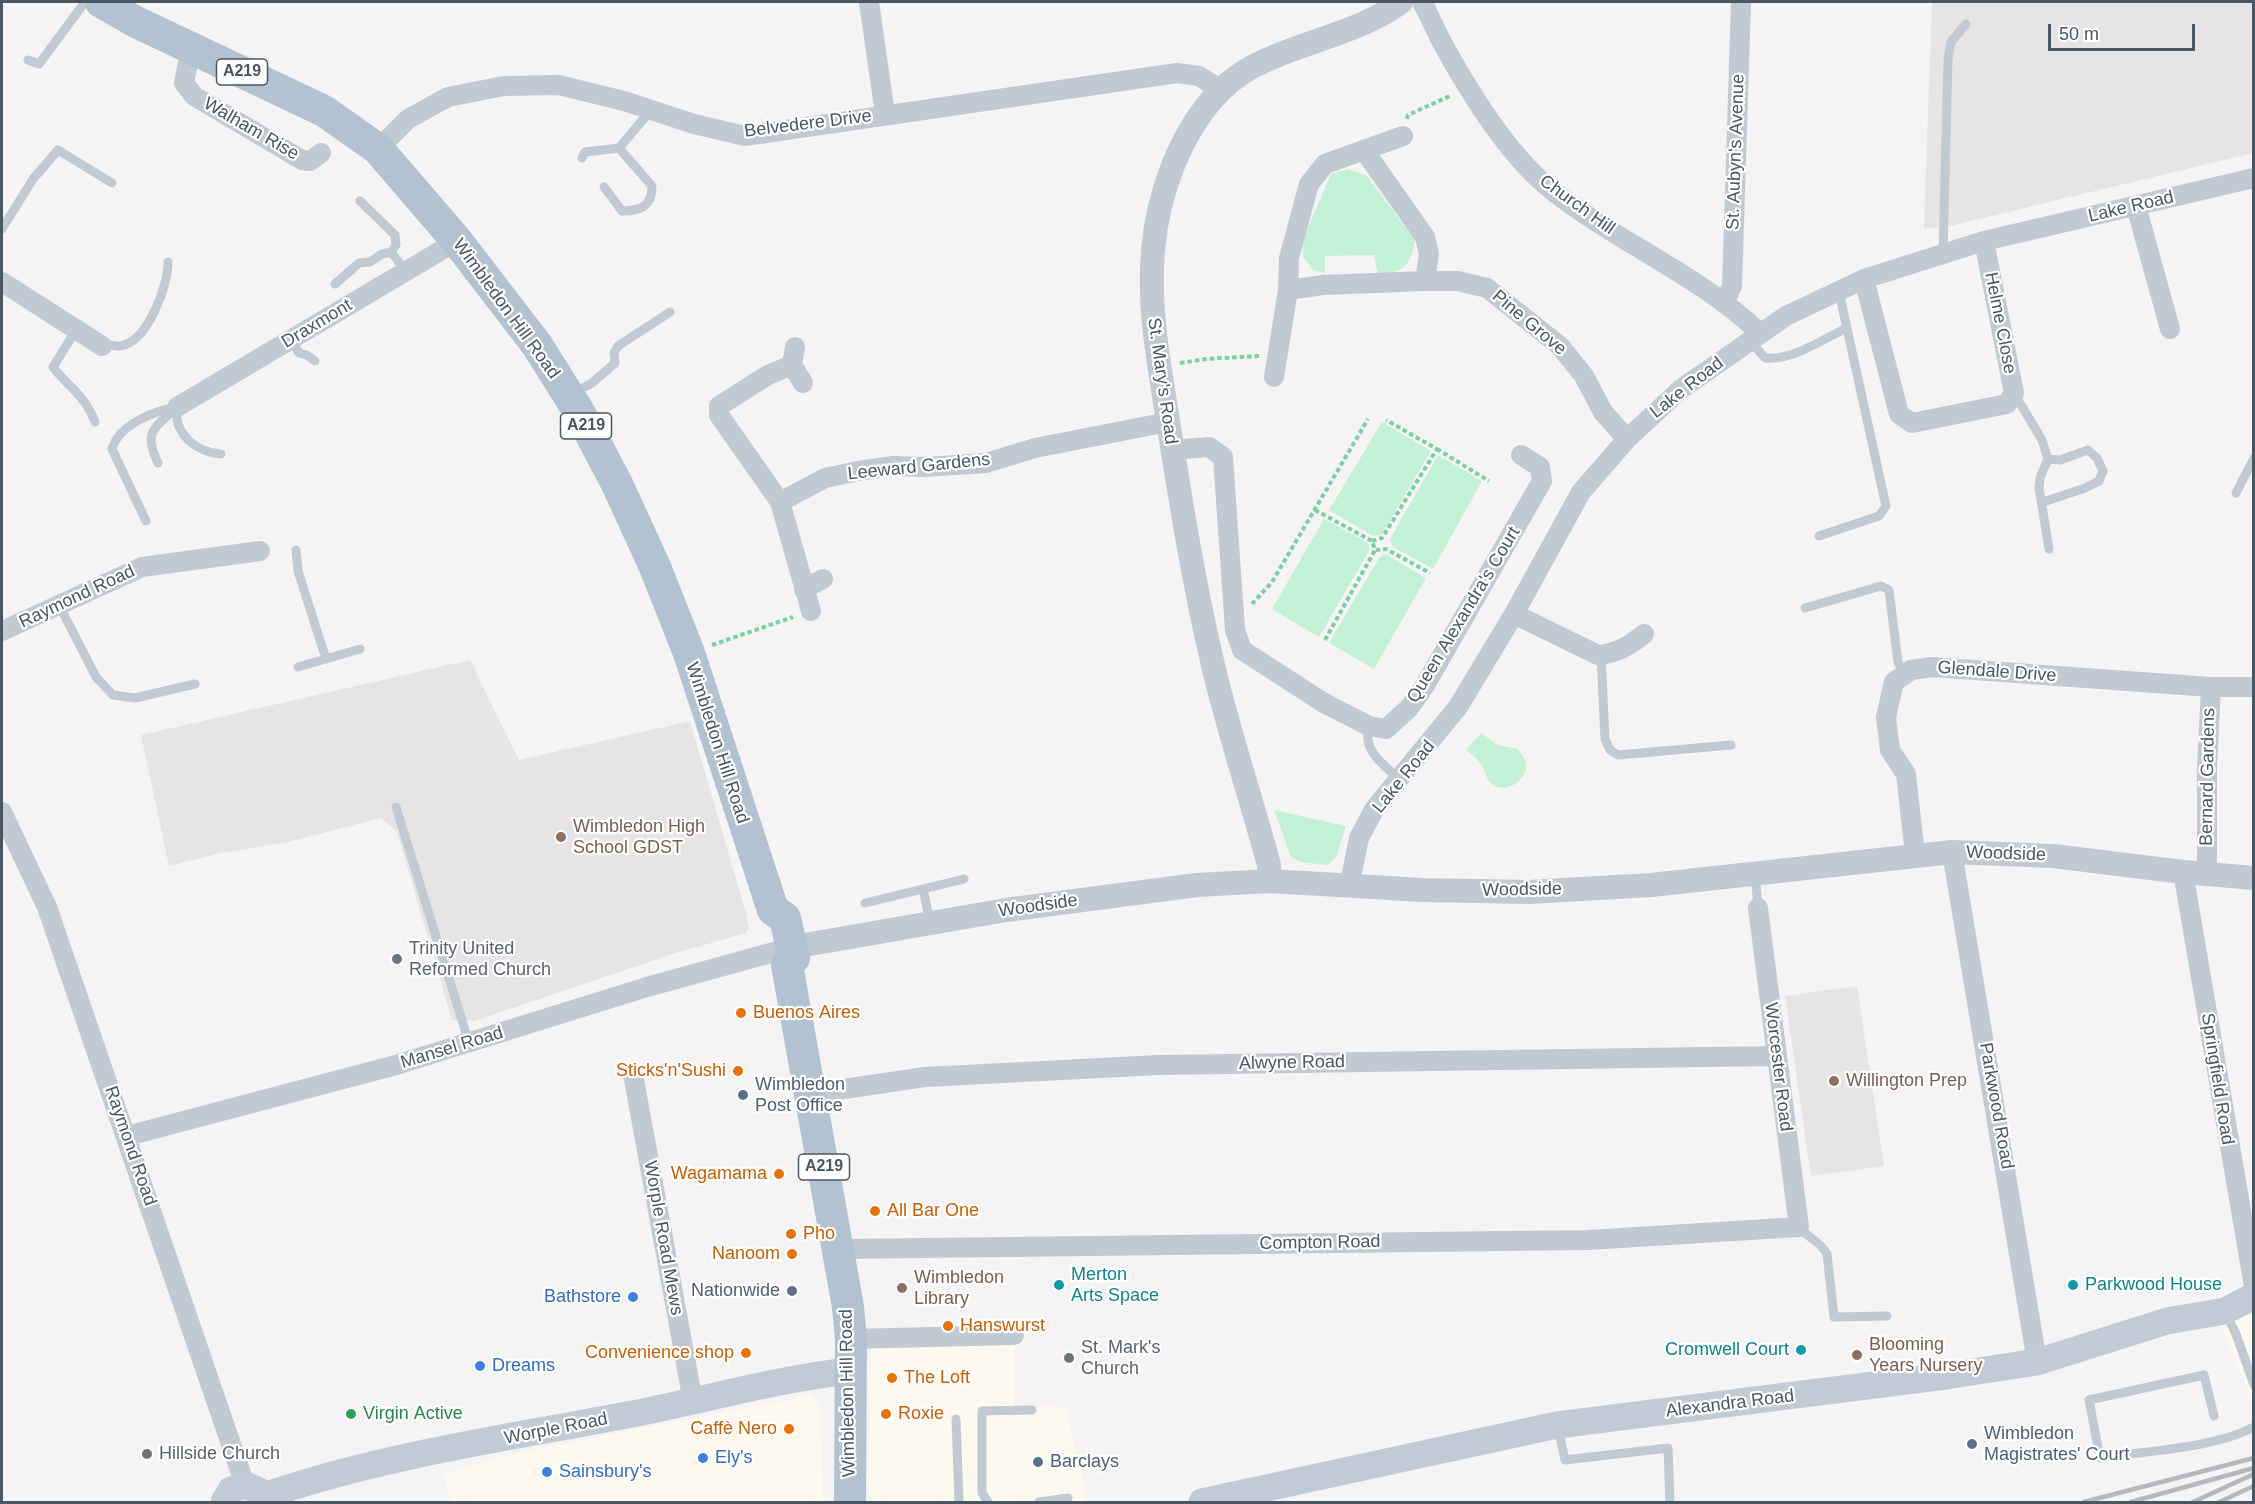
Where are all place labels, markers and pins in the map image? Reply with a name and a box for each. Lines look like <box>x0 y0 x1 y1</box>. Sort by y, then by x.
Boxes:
place label: Wimbledon High School GDST <box>573 816 705 858</box>
marker: Wimbledon High School GDST <box>554 830 568 844</box>
place label: Trinity United Reformed Church <box>409 938 551 980</box>
marker: Trinity United Reformed Church <box>390 952 404 966</box>
place label: Buenos Aires <box>753 1002 860 1024</box>
marker: Buenos Aires <box>734 1006 748 1020</box>
place label: Sticks'n'Sushi <box>616 1060 726 1082</box>
marker: Sticks'n'Sushi <box>731 1064 745 1078</box>
place label: Willington Prep <box>1846 1070 1967 1092</box>
place label: Wimbledon Post Office <box>755 1074 845 1116</box>
marker: Willington Prep <box>1827 1074 1841 1088</box>
marker: Wimbledon Post Office <box>736 1088 750 1102</box>
place label: Wagamama <box>671 1163 767 1185</box>
marker: Wagamama <box>772 1167 786 1181</box>
place label: All Bar One <box>887 1200 979 1222</box>
marker: All Bar One <box>868 1204 882 1218</box>
place label: Pho <box>803 1223 835 1245</box>
marker: Pho <box>784 1227 798 1241</box>
place label: Nanoom <box>712 1243 780 1265</box>
marker: Nanoom <box>785 1247 799 1261</box>
place label: Merton Arts Space <box>1071 1264 1159 1306</box>
place label: Wimbledon Library <box>914 1267 1004 1310</box>
place label: Parkwood House <box>2085 1274 2222 1296</box>
marker: Merton Arts Space <box>1052 1278 1066 1292</box>
marker: Parkwood House <box>2066 1278 2080 1292</box>
place label: Nationwide <box>691 1280 780 1302</box>
marker: Wimbledon Library <box>895 1281 909 1295</box>
marker: Nationwide <box>785 1284 799 1298</box>
place label: Bathstore <box>544 1286 621 1308</box>
marker: Bathstore <box>626 1290 640 1304</box>
place label: Hanswurst <box>960 1315 1045 1337</box>
marker: Hanswurst <box>941 1319 955 1333</box>
place label: Blooming Years Nursery <box>1869 1334 1982 1376</box>
place label: St. Mark's Church <box>1081 1337 1160 1380</box>
place label: Cromwell Court <box>1665 1339 1789 1361</box>
place label: Convenience shop <box>585 1342 734 1364</box>
marker: Cromwell Court <box>1794 1343 1808 1357</box>
marker: Convenience shop <box>739 1346 753 1360</box>
marker: Blooming Years Nursery <box>1850 1348 1864 1362</box>
marker: St. Mark's Church <box>1062 1351 1076 1365</box>
place label: Dreams <box>492 1355 555 1377</box>
marker: Dreams <box>473 1359 487 1373</box>
place label: The Loft <box>904 1367 970 1389</box>
marker: The Loft <box>885 1371 899 1385</box>
place label: Virgin Active <box>363 1403 463 1425</box>
place label: Roxie <box>898 1403 944 1425</box>
marker: Virgin Active <box>344 1407 358 1421</box>
marker: Roxie <box>879 1407 893 1421</box>
place label: Caffè Nero <box>690 1418 777 1440</box>
marker: Caffè Nero <box>782 1422 796 1436</box>
place label: Wimbledon Magistrates' Court <box>1984 1423 2129 1466</box>
marker: Wimbledon Magistrates' Court <box>1965 1437 1979 1451</box>
place label: Hillside Church <box>159 1443 280 1465</box>
marker: Hillside Church <box>140 1447 154 1461</box>
place label: Ely's <box>715 1447 752 1469</box>
marker: Ely's <box>696 1451 710 1465</box>
place label: Barclays <box>1050 1451 1119 1473</box>
marker: Barclays <box>1031 1455 1045 1469</box>
place label: Sainsbury's <box>559 1461 651 1483</box>
marker: Sainsbury's <box>540 1465 554 1479</box>

